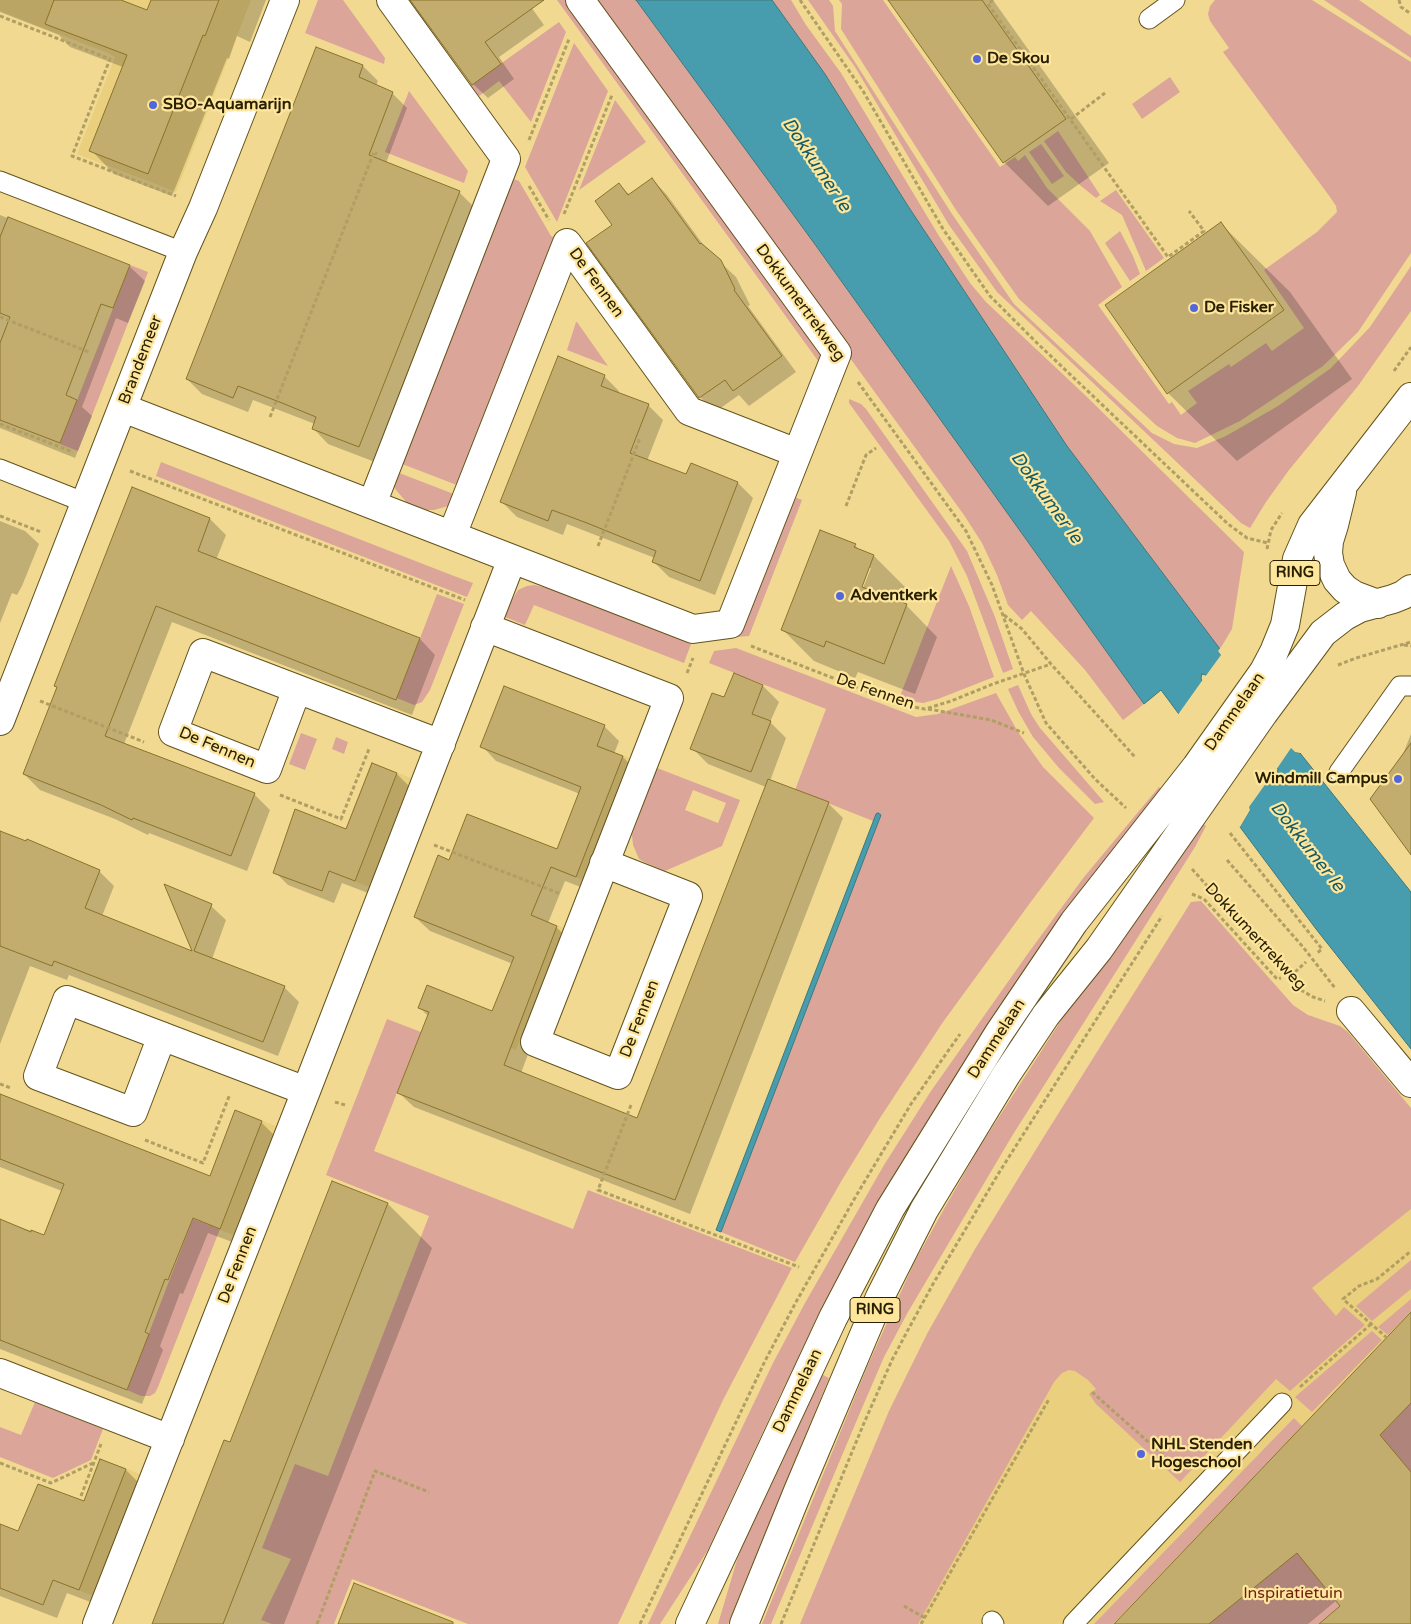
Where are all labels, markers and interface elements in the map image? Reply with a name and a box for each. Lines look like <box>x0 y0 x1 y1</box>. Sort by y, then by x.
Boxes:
place label: De Skou <box>987 49 1050 69</box>
marker: De Skou <box>971 53 983 65</box>
place label: SBO-Aquamarijn <box>163 95 291 115</box>
marker: SBO-Aquamarijn <box>147 99 159 111</box>
water label: Dokkumer Ie <box>777 114 855 216</box>
street label: Dokkumertrekweg <box>751 241 849 365</box>
street label: De Fennen <box>564 244 628 322</box>
place label: De Fisker <box>1204 298 1274 318</box>
marker: De Fisker <box>1188 302 1200 314</box>
street label: Brandemeer <box>115 313 167 407</box>
water label: Dokkumer Ie <box>1006 448 1086 548</box>
road number: RING <box>1270 560 1320 586</box>
place label: Adventkerk <box>850 586 937 606</box>
marker: Adventkerk <box>834 590 846 602</box>
street label: Dammelaan <box>1201 669 1269 755</box>
street label: De Fennen <box>833 670 917 714</box>
street label: De Fennen <box>176 723 258 773</box>
place label: Windmill Campus <box>1255 769 1388 789</box>
marker: Windmill Campus <box>1392 773 1404 785</box>
water label: Dokkumer Ie <box>1265 798 1349 896</box>
street label: Dokkumertrekweg <box>1200 879 1310 995</box>
street label: De Fennen <box>616 978 664 1060</box>
street label: Dammelaan <box>964 996 1030 1082</box>
street label: De Fennen <box>214 1224 262 1306</box>
road number: RING <box>850 1298 900 1322</box>
street label: Dammelaan <box>769 1346 827 1436</box>
place label: NHL Stenden Hogeschool <box>1151 1435 1253 1473</box>
marker: NHL Stenden Hogeschool <box>1135 1448 1147 1460</box>
park label: Inspiratietuin <box>1243 1584 1343 1604</box>

